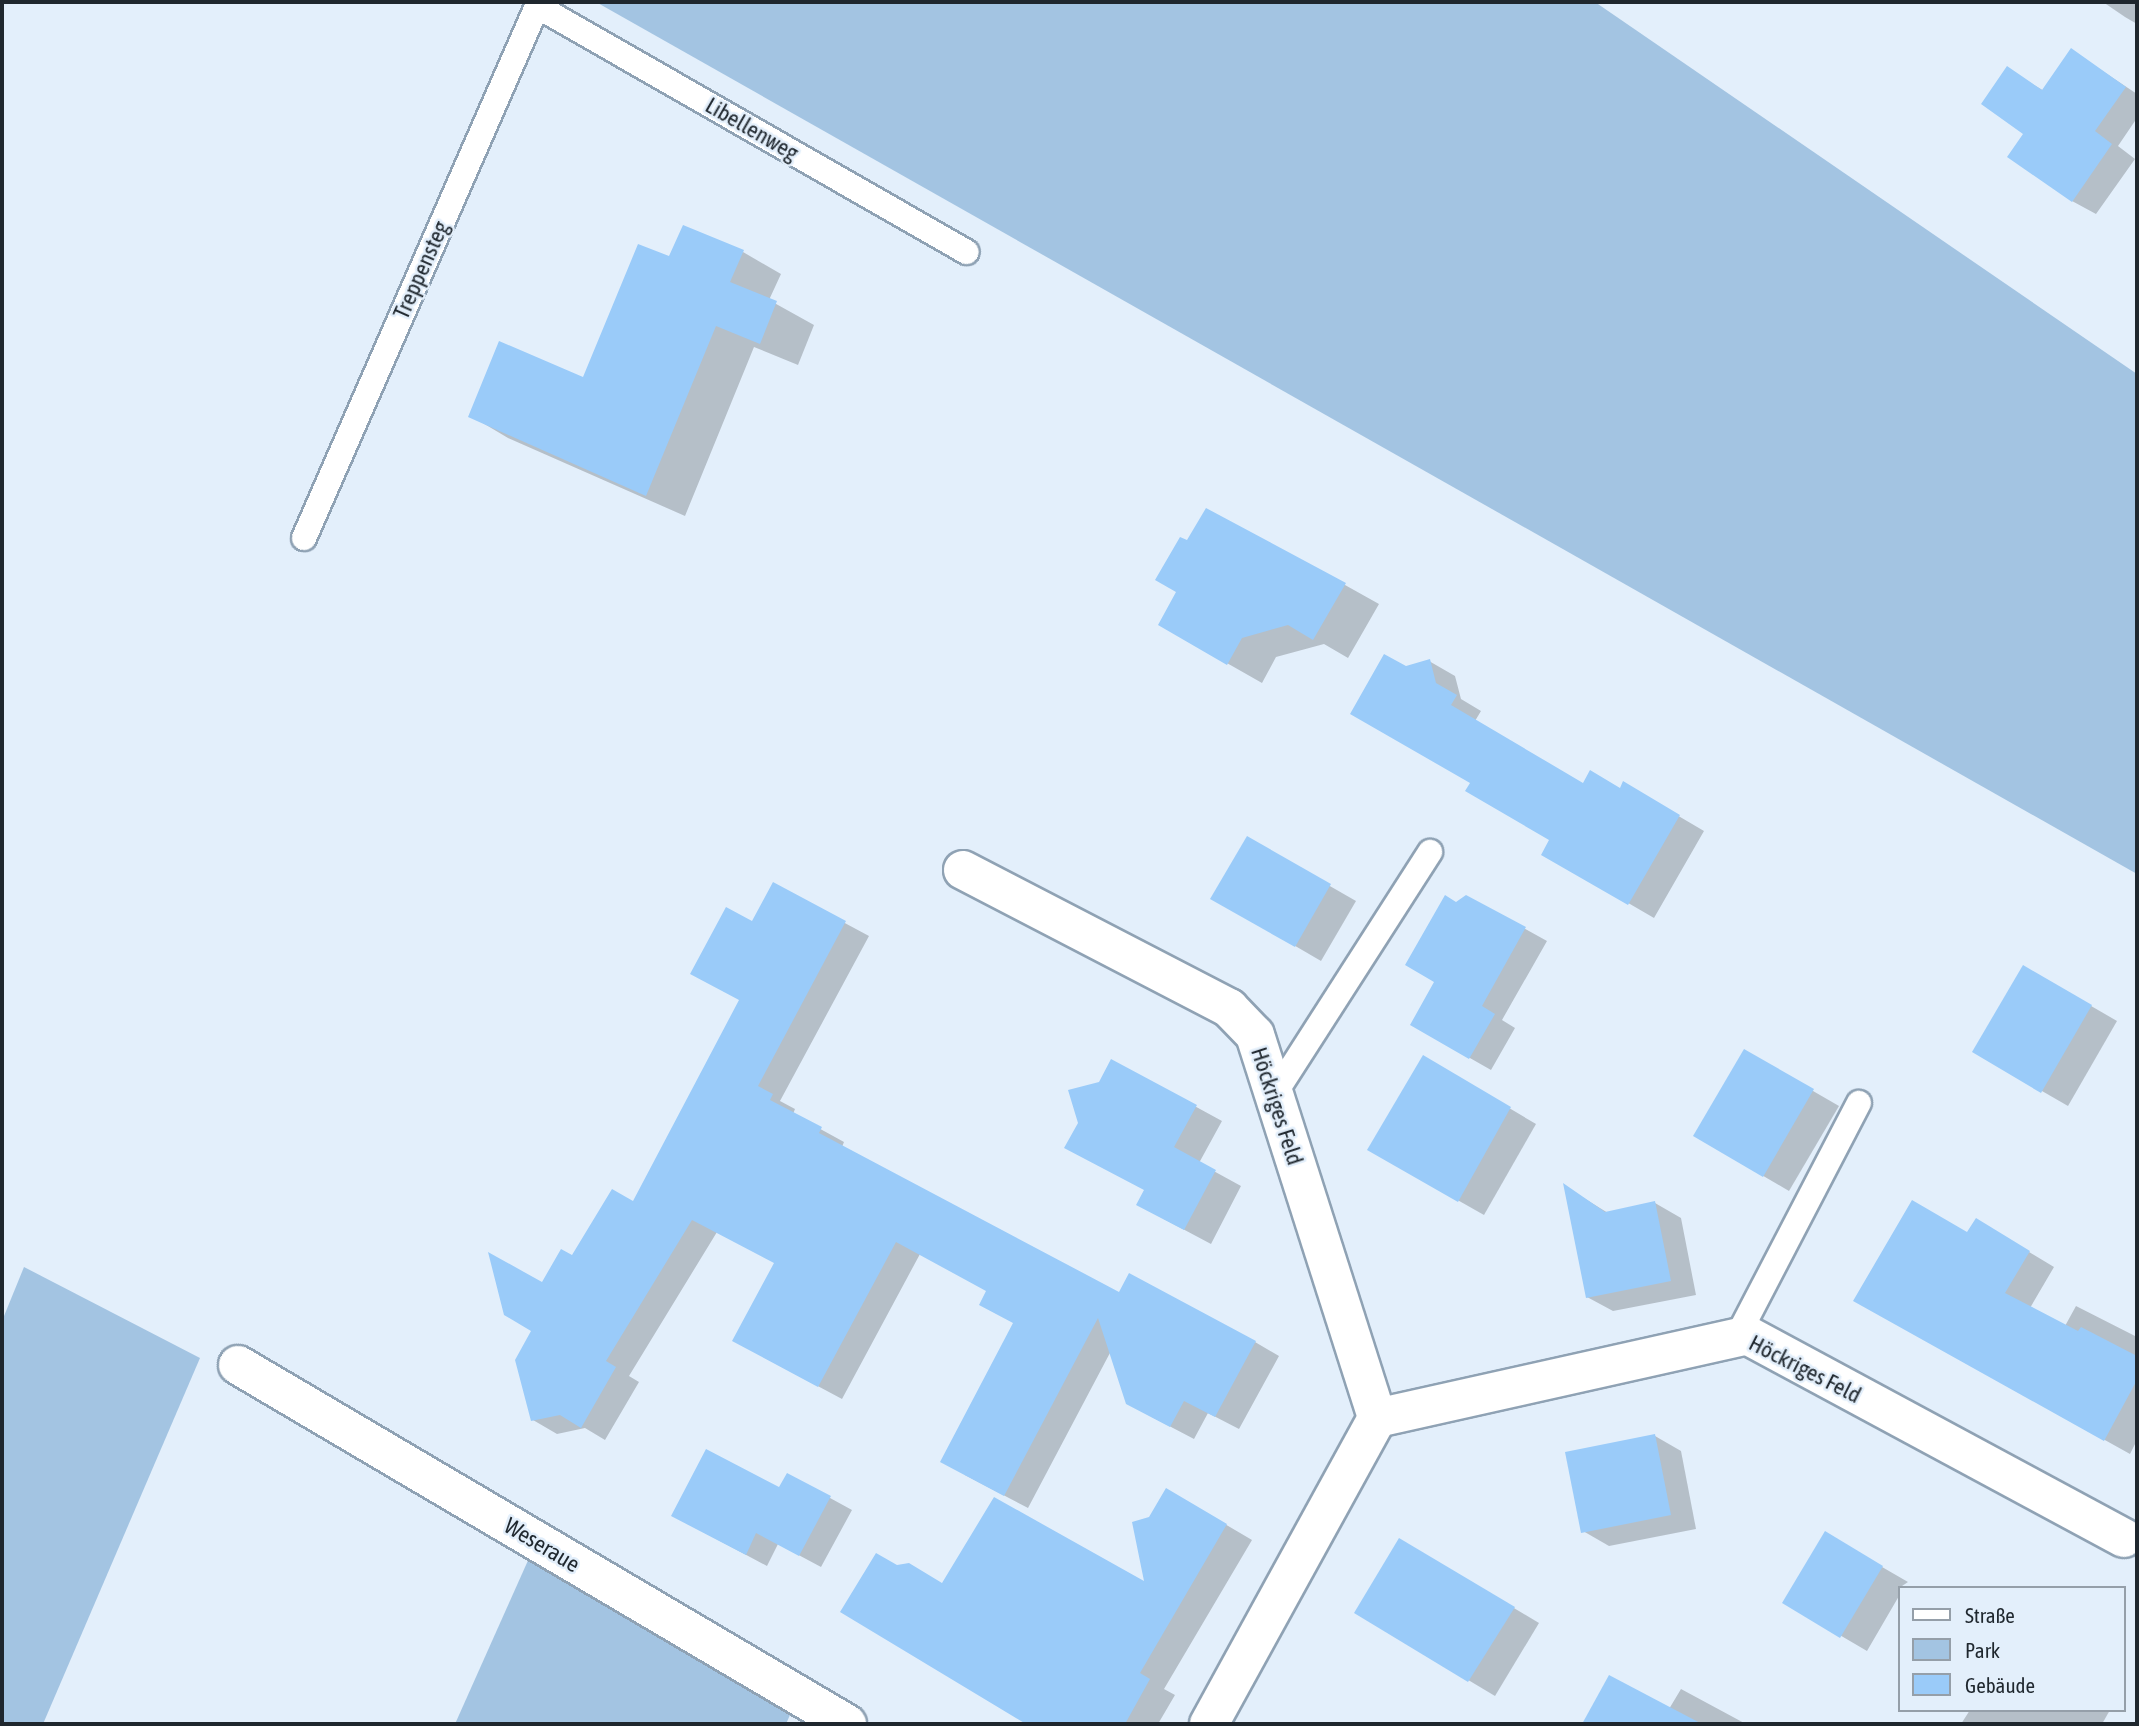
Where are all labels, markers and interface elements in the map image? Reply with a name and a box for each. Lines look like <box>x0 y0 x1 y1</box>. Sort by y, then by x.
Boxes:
street label: Libellenweg <box>701 91 803 167</box>
street label: Treppensteg <box>387 217 455 323</box>
street label: Höckriges Feld <box>1245 1044 1309 1168</box>
street label: Höckriges Feld <box>1744 1329 1866 1409</box>
street label: Weseraue <box>499 1512 585 1578</box>
legend <box>1898 1586 2125 1712</box>
text: Straße <box>1965 1603 2015 1627</box>
text: Park <box>1965 1638 2000 1662</box>
text: Gebäude <box>1965 1673 2035 1697</box>

